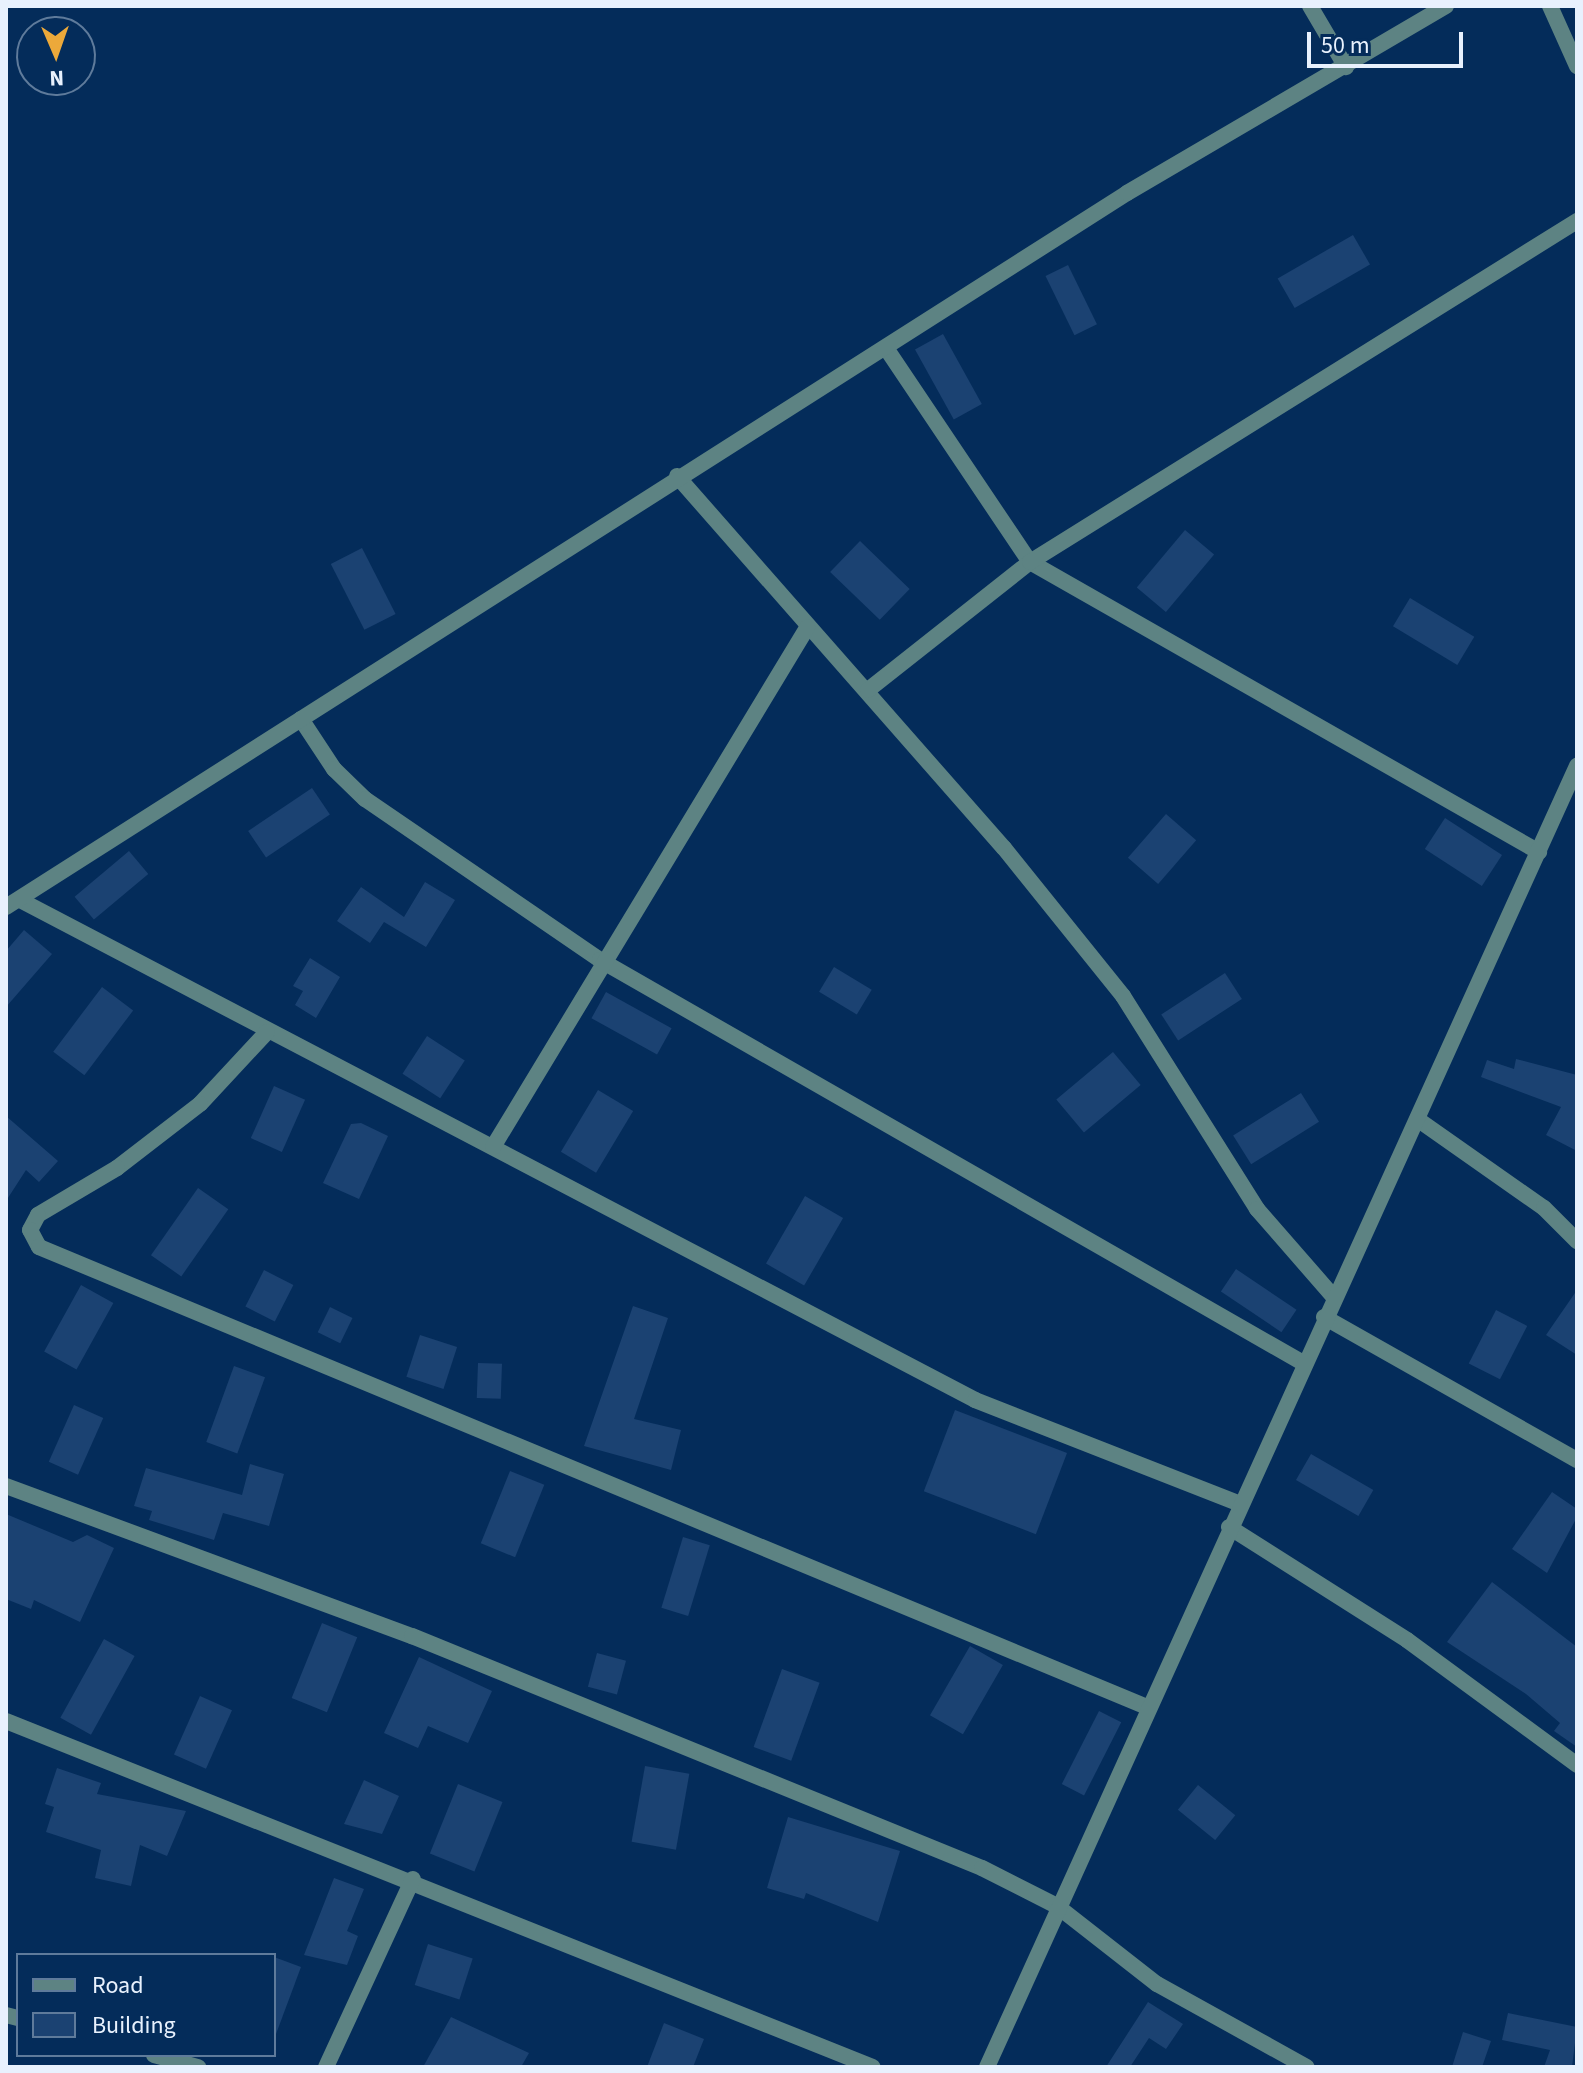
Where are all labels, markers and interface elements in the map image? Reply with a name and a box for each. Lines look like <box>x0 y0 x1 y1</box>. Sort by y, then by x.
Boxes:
north arrow <box>16 16 96 96</box>
scale bar <box>1311 16 1467 66</box>
text: 50 m <box>1321 28 1370 63</box>
text: N <box>49 62 65 94</box>
legend <box>16 1953 276 2057</box>
text: Road <box>92 1968 144 2003</box>
text: Building <box>92 2008 176 2043</box>

